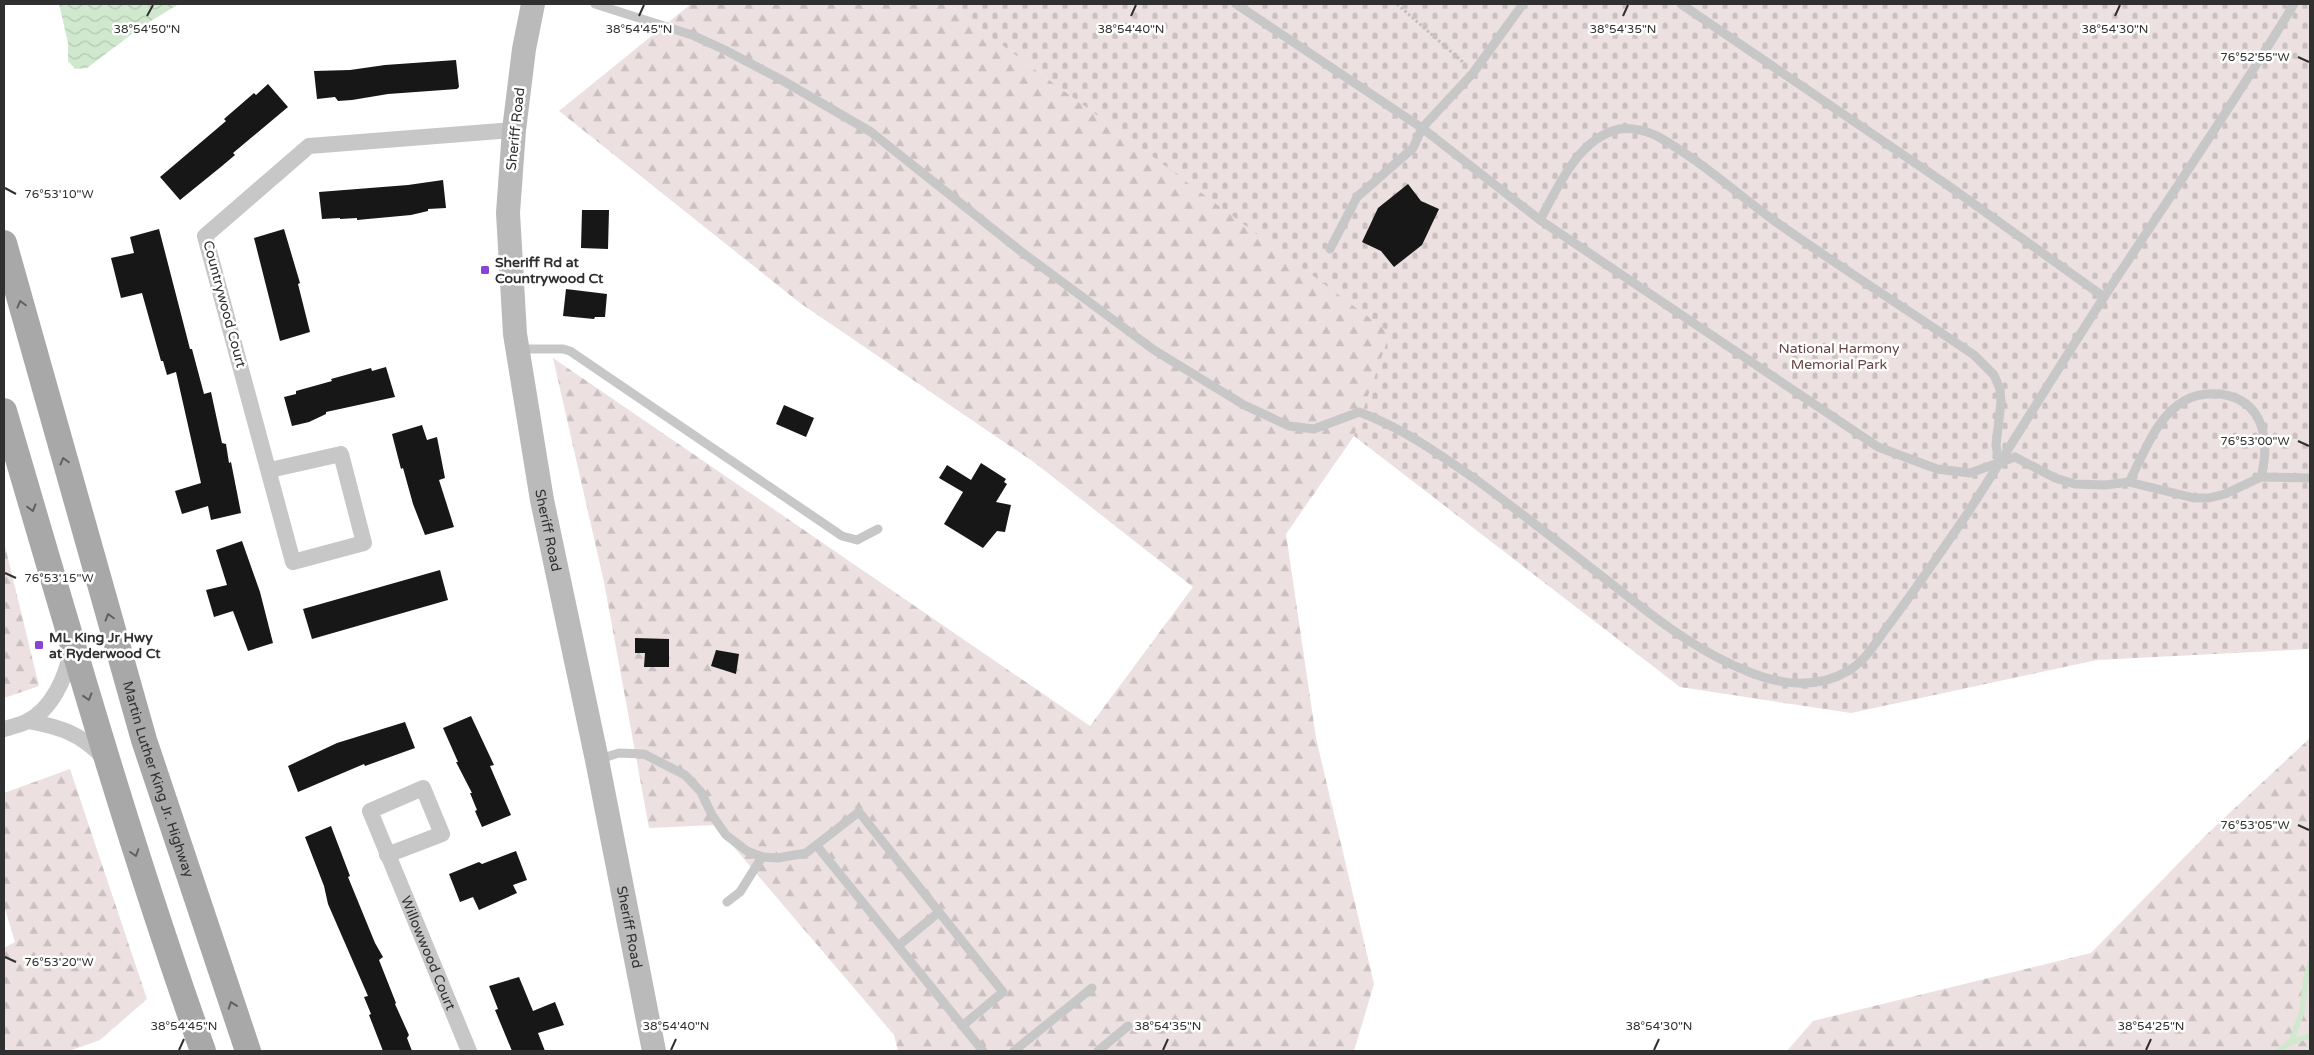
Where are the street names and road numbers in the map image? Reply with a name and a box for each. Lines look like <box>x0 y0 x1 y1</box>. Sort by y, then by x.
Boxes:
street label: Sheriff Road <box>503 87 528 171</box>
street label: Countrywood Court <box>199 239 250 370</box>
street label: Sheriff Road <box>531 488 565 573</box>
street label: Martin Luther King Jr. Highway <box>119 679 198 880</box>
street label: Sheriff Road <box>613 884 646 970</box>
street label: Willowwood Court <box>397 894 459 1013</box>

